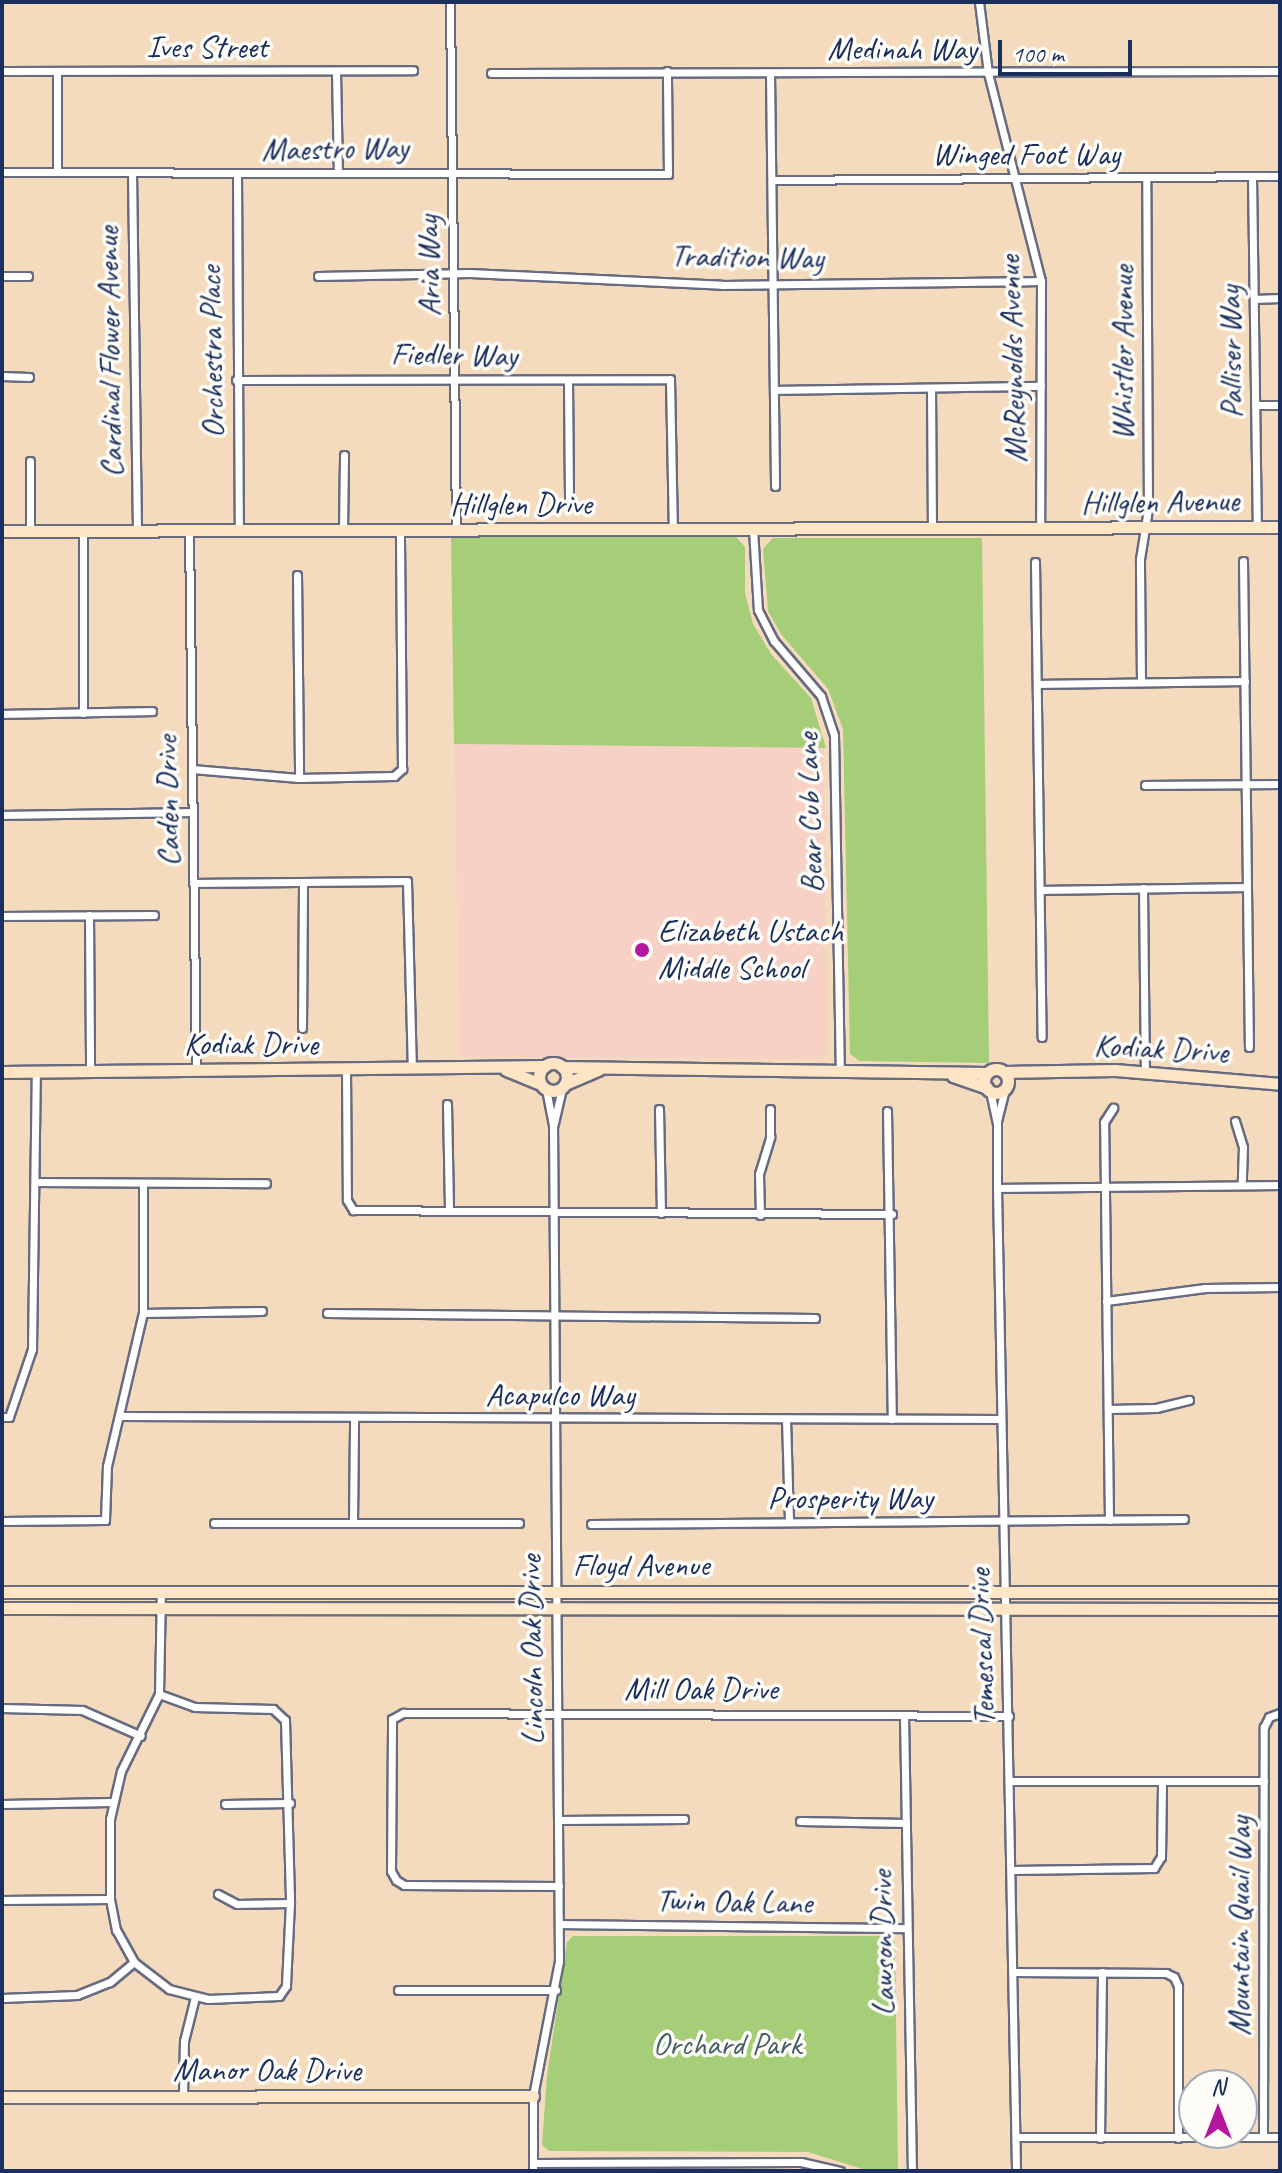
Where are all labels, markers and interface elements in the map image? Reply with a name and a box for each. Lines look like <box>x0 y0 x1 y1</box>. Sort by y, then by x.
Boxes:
scale bar <box>1002 24 1136 74</box>
street label: Ives Street <box>146 28 268 66</box>
street label: Medinah Way <box>827 30 977 68</box>
text: 100 m <box>1012 39 1064 69</box>
street label: Maestro Way <box>261 129 409 169</box>
street label: Winged Foot Way <box>932 135 1120 173</box>
street label: Aria Way <box>409 215 449 317</box>
street label: Cardinal Flower Avenue <box>89 226 131 478</box>
street label: Tradition Way <box>670 236 824 278</box>
street label: McReynolds Avenue <box>990 255 1036 463</box>
street label: Orchestra Place <box>191 265 233 439</box>
street label: Whistler Avenue <box>1104 266 1142 440</box>
street label: Palliser Way <box>1211 286 1251 418</box>
street label: Fiedler Way <box>391 335 517 375</box>
street label: Hillglen Avenue <box>1081 481 1239 523</box>
street label: Hillglen Drive <box>450 485 592 523</box>
street label: Bear Cub Lane <box>788 733 832 893</box>
street label: Caden Drive <box>148 735 188 867</box>
place label: Elizabeth Ustach Middle School <box>658 913 844 988</box>
marker: Elizabeth Ustach Middle School <box>633 941 651 959</box>
street label: Kodiak Drive <box>184 1025 318 1063</box>
street label: Kodiak Drive <box>1093 1026 1229 1072</box>
street label: Acapulco Way <box>486 1376 634 1414</box>
street label: Prosperity Way <box>767 1479 933 1517</box>
street label: Floyd Avenue <box>573 1546 709 1584</box>
street label: Lincoln Oak Drive <box>511 1554 553 1746</box>
street label: Temescal Drive <box>960 1568 1004 1726</box>
street label: Mill Oak Drive <box>624 1670 778 1708</box>
street label: Mountain Quail Way <box>1221 1816 1259 2036</box>
street label: Lawson Drive <box>863 1870 903 2016</box>
street label: Twin Oak Lane <box>655 1881 813 1923</box>
park label: Orchard Park <box>652 2025 802 2063</box>
street label: Manor Oak Drive <box>173 2051 361 2089</box>
north arrow <box>1178 2069 1258 2149</box>
text: N <box>1211 2073 1225 2101</box>

